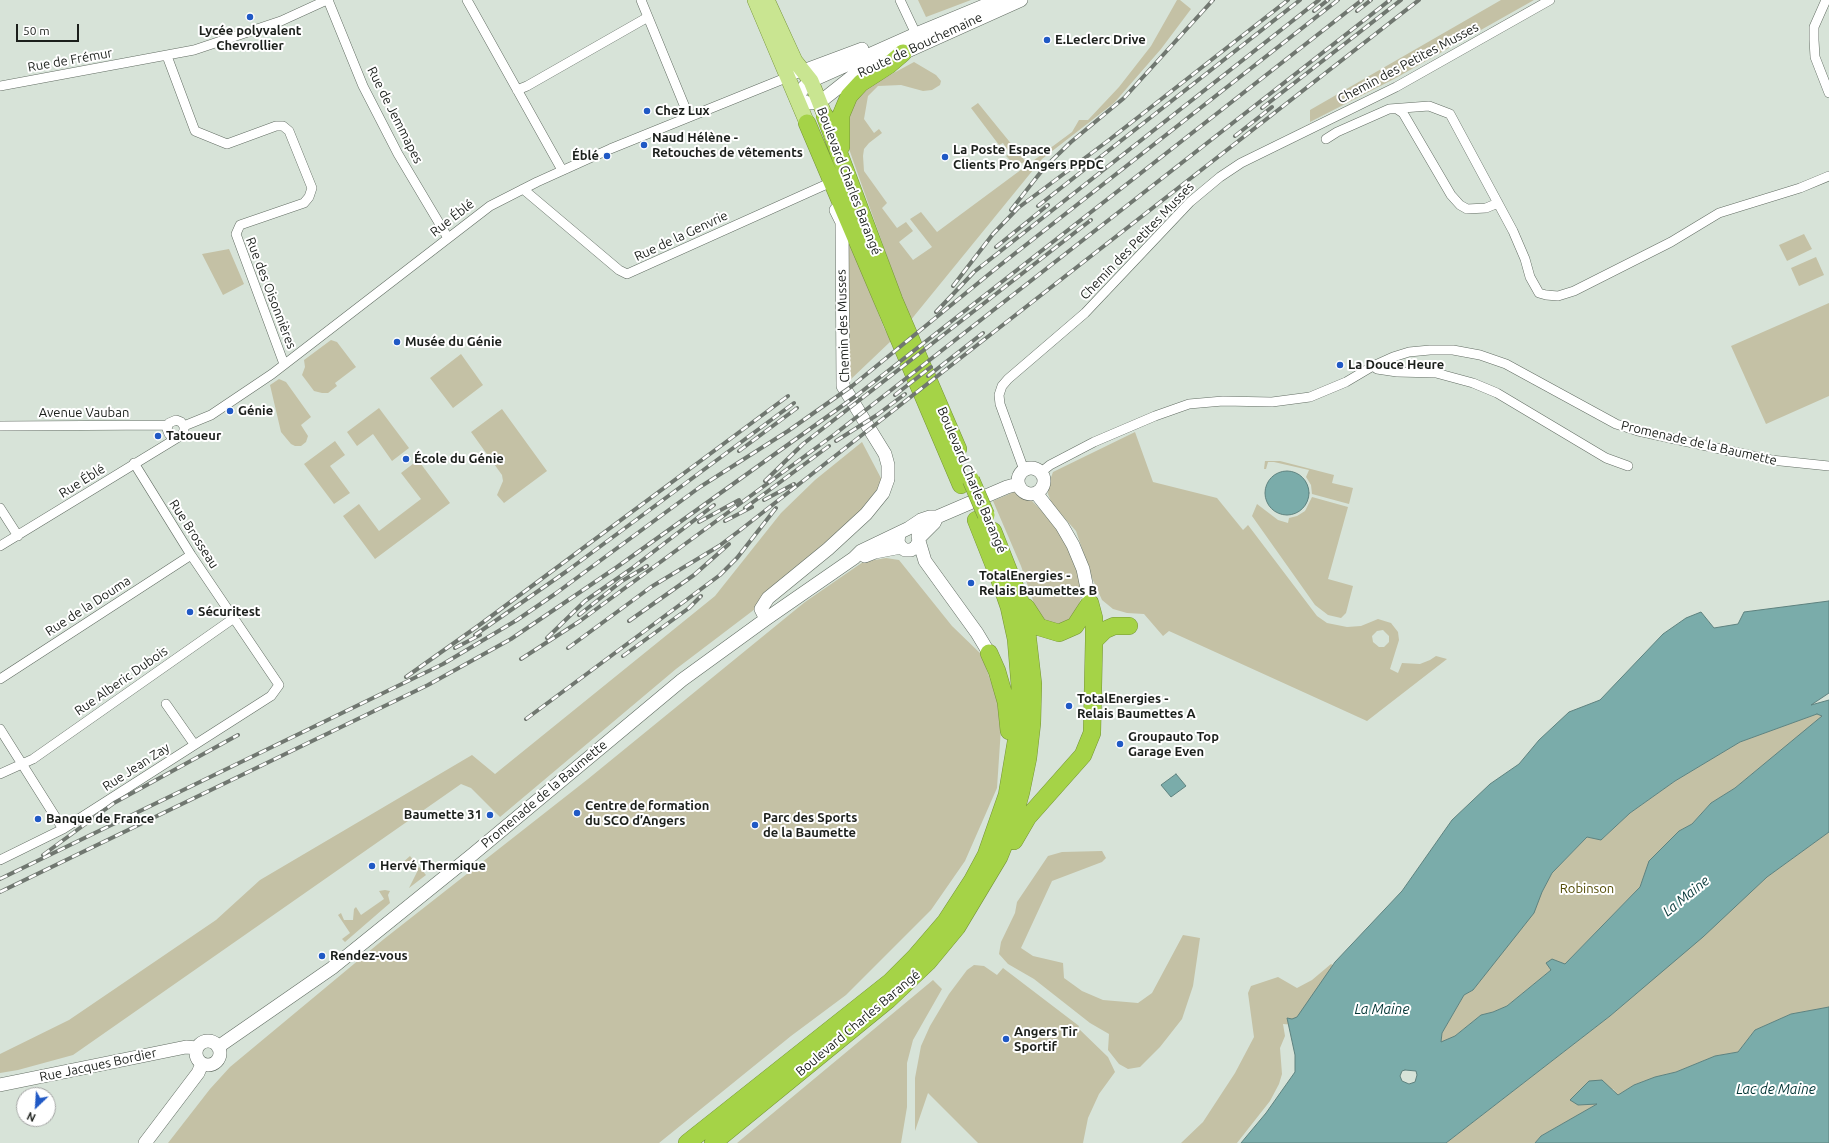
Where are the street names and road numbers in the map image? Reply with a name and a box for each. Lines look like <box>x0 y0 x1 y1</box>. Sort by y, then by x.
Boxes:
street label: Route de Bouchemaine <box>855 9 985 81</box>
street label: Chemin des Petites Musses <box>1335 19 1481 107</box>
street label: Rue de Frémur <box>26 45 114 75</box>
street label: Rue de Jemmapes <box>364 64 426 166</box>
street label: Boulevard Charles Barangé <box>814 105 884 257</box>
street label: Chemin des Petites Musses <box>1077 179 1197 303</box>
street label: Rue Éblé <box>427 196 477 240</box>
street label: Rue de la Genvrie <box>632 208 730 264</box>
street label: Rue des Oisonnières <box>242 235 300 351</box>
street label: Chemin des Musses <box>833 269 853 383</box>
street label: Avenue Vauban <box>39 405 129 421</box>
street label: Boulevard Charles Barangé <box>934 405 1010 555</box>
street label: Promenade de la Baumette <box>1620 417 1778 469</box>
street label: Rue Éblé <box>56 461 108 501</box>
street label: Rue Brosseau <box>166 497 222 571</box>
street label: Rue de la Douma <box>42 573 134 639</box>
street label: Rue Alberic Dubois <box>71 643 171 719</box>
street label: Promenade de la Baumette <box>478 737 610 851</box>
street label: Rue Jean Zay <box>100 740 172 794</box>
street label: Boulevard Charles Barangé <box>793 967 923 1079</box>
street label: Rue Jacques Bordier <box>38 1045 158 1085</box>

